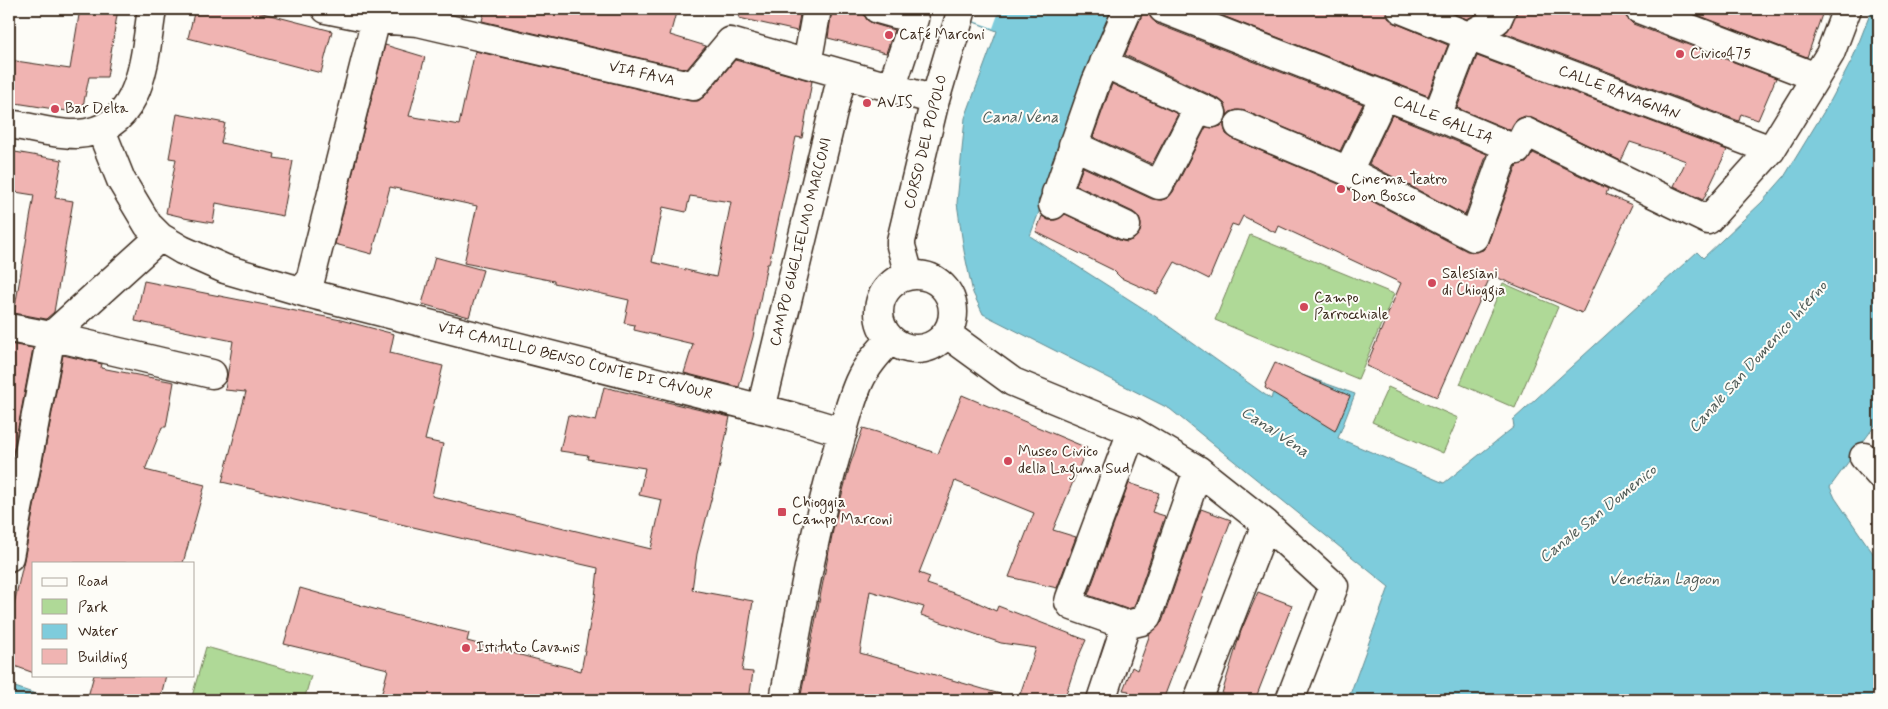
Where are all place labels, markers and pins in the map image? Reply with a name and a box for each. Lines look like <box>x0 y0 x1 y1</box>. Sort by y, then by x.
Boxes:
place label: Café Marconi <box>899 25 985 45</box>
marker: Café Marconi <box>883 29 895 41</box>
place label: Civico475 <box>1690 44 1751 64</box>
marker: Civico475 <box>1674 48 1686 60</box>
place label: AVIS <box>877 93 913 113</box>
marker: AVIS <box>861 97 873 109</box>
place label: Bar Delta <box>65 99 129 119</box>
marker: Bar Delta <box>49 103 61 115</box>
place label: Cinema Teatro Don Bosco <box>1351 170 1447 207</box>
marker: Cinema Teatro Don Bosco <box>1335 183 1347 195</box>
place label: Salesiani di Chioggia <box>1442 264 1505 302</box>
marker: Salesiani di Chioggia <box>1426 277 1438 289</box>
place label: Campo Parrocchiale <box>1314 288 1389 325</box>
marker: Campo Parrocchiale <box>1298 301 1310 313</box>
place label: Museo Civico della Laguna Sud <box>1018 442 1129 480</box>
marker: Museo Civico della Laguna Sud <box>1002 455 1014 467</box>
place label: Chioggia Campo Marconi <box>792 493 893 530</box>
marker: Chioggia Campo Marconi <box>776 506 788 518</box>
place label: Istituto Cavanis <box>476 638 580 658</box>
marker: Istituto Cavanis <box>460 642 472 654</box>

